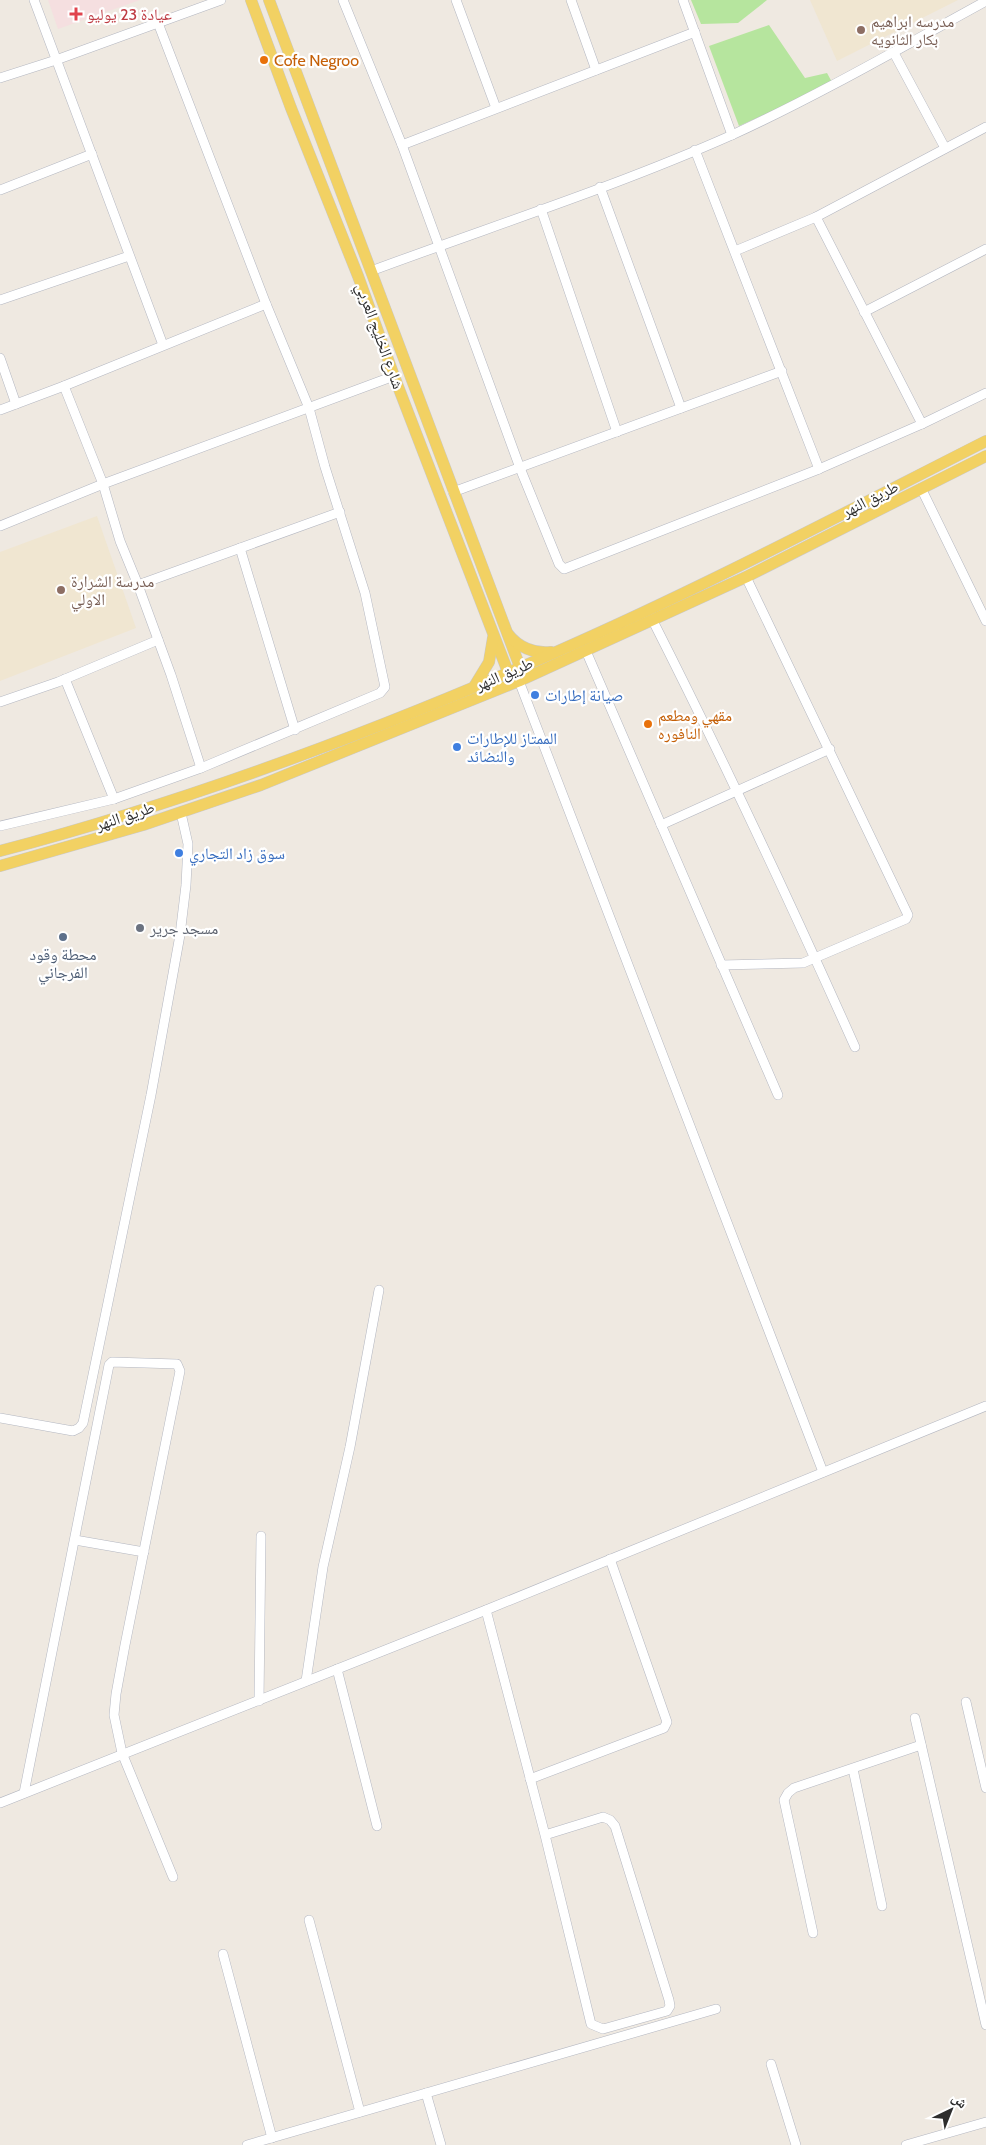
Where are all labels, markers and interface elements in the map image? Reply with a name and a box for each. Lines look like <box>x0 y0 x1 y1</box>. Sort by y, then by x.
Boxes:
place label: عيادة 23 يوليو <box>87 5 172 24</box>
marker: عيادة 23 يوليو <box>69 7 83 21</box>
place label: مدرسه ابراهيم بكار الثانويه <box>871 12 954 49</box>
marker: مدرسه ابراهيم بكار الثانويه <box>855 24 867 36</box>
place label: Cofe Negroo <box>274 51 359 70</box>
marker: Cofe Negroo <box>258 54 270 66</box>
street label: شارع الخليج العربي <box>349 280 408 393</box>
street label: طريق النهر <box>838 477 902 523</box>
place label: مدرسة الشرارة الاولي <box>71 572 154 612</box>
marker: مدرسة الشرارة الاولي <box>55 584 67 596</box>
street label: طريق النهر <box>471 653 536 696</box>
place label: صيانة إطارات <box>545 686 623 705</box>
marker: صيانة إطارات <box>529 689 541 701</box>
place label: مقهي ومطعم النافوره <box>658 706 732 743</box>
marker: مقهي ومطعم النافوره <box>642 718 654 730</box>
place label: الممتاز للإطارات والنضائد <box>467 729 557 766</box>
marker: الممتاز للإطارات والنضائد <box>451 741 463 753</box>
street label: طريق النهر <box>92 798 157 836</box>
place label: سوق زاد التجاري <box>189 844 285 866</box>
marker: سوق زاد التجاري <box>173 847 185 859</box>
place label: مسجد جرير <box>149 919 218 938</box>
marker: مسجد جرير <box>134 922 146 934</box>
marker: محطة وقود الفرجاني <box>57 931 69 943</box>
place label: محطة وقود الفرجاني <box>29 945 97 985</box>
north arrow <box>926 2085 976 2135</box>
text: ش <box>948 2089 972 2112</box>

